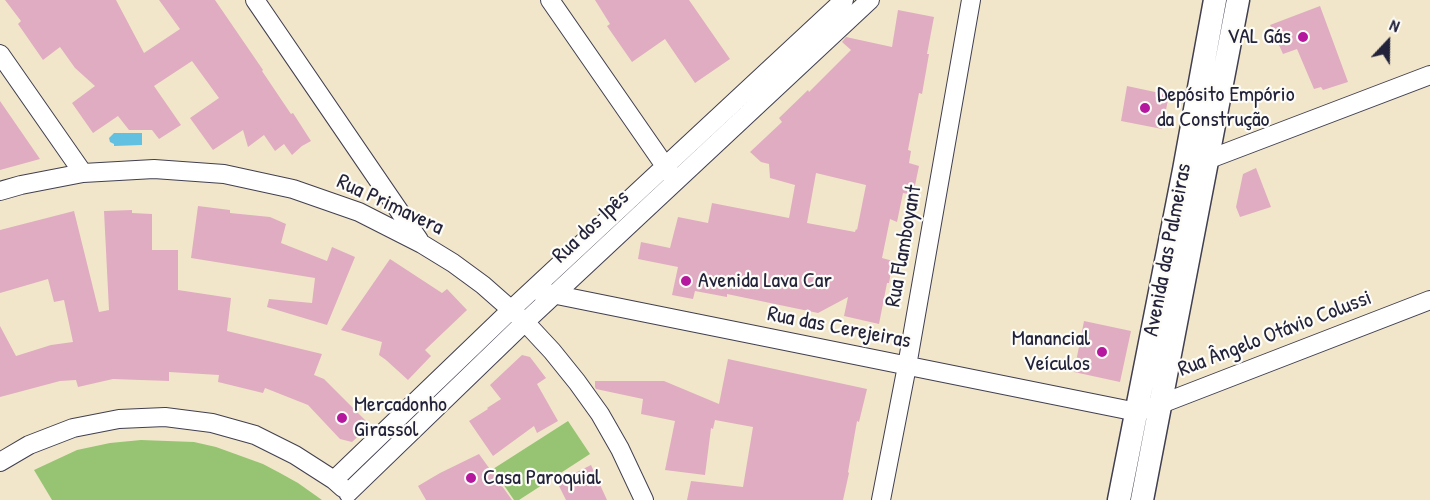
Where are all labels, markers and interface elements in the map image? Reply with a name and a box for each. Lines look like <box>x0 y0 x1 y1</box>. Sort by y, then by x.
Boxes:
north arrow <box>1358 12 1418 72</box>
text: N <box>1387 14 1403 37</box>
place label: VAL Gás <box>1227 24 1291 50</box>
marker: VAL Gás <box>1296 30 1310 44</box>
place label: Depósito Empório da Construção <box>1157 82 1295 134</box>
marker: Depósito Empório da Construção <box>1138 101 1152 115</box>
street label: Avenida das Palmeiras <box>1138 161 1198 339</box>
street label: Rua Primavera <box>332 169 448 241</box>
street label: Rua Flamboyant <box>880 183 928 309</box>
street label: Rua dos Ipês <box>547 185 635 269</box>
place label: Avenida Lava Car <box>698 268 832 294</box>
marker: Avenida Lava Car <box>679 274 693 288</box>
street label: Rua Ângelo Otávio Colussi <box>1175 285 1375 383</box>
street label: Rua das Cerejeiras <box>765 301 913 355</box>
place label: Manancial Veículos <box>1012 326 1090 378</box>
marker: Manancial Veículos <box>1095 345 1109 359</box>
place label: Mercadonho Girassol <box>354 392 447 444</box>
marker: Mercadonho Girassol <box>335 411 349 425</box>
place label: Casa Paroquial <box>483 465 601 491</box>
marker: Casa Paroquial <box>464 471 478 485</box>

